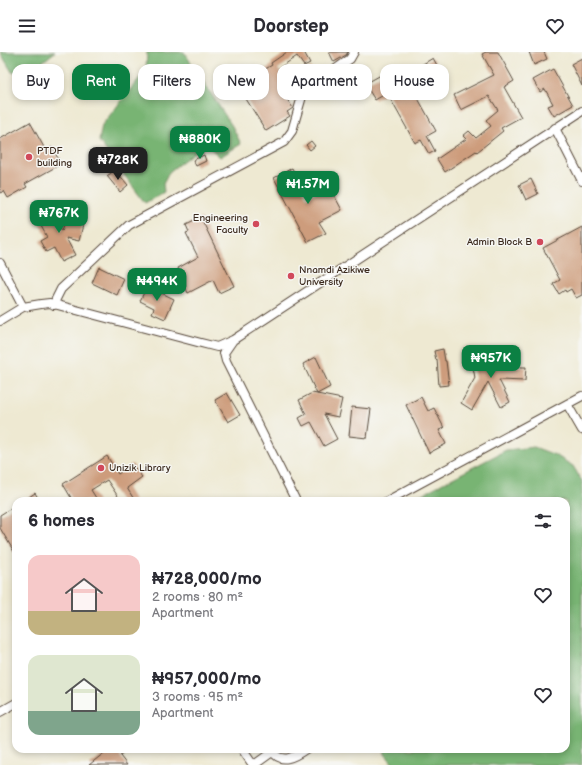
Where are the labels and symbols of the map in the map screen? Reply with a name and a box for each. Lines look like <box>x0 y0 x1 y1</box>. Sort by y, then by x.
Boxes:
pin: ₦880K <box>172 126 228 160</box>
place label: PTDF building <box>37 145 72 169</box>
pin: ₦728K <box>90 147 146 181</box>
marker: PTDF building <box>24 152 34 162</box>
pin: ₦1.57M <box>275 171 341 205</box>
pin: ₦767K <box>31 200 87 234</box>
place label: Engineering Faculty <box>193 212 248 236</box>
marker: Engineering Faculty <box>251 219 261 229</box>
place label: Admin Block B <box>467 236 532 248</box>
marker: Admin Block B <box>535 237 545 247</box>
place label: Nnamdi Azikiwe University <box>299 264 370 288</box>
pin: ₦494K <box>129 268 185 302</box>
marker: Nnamdi Azikiwe University <box>286 271 296 281</box>
pin: ₦957K <box>463 345 519 379</box>
place label: Unizik Library <box>109 462 171 474</box>
marker: Unizik Library <box>96 463 106 473</box>

